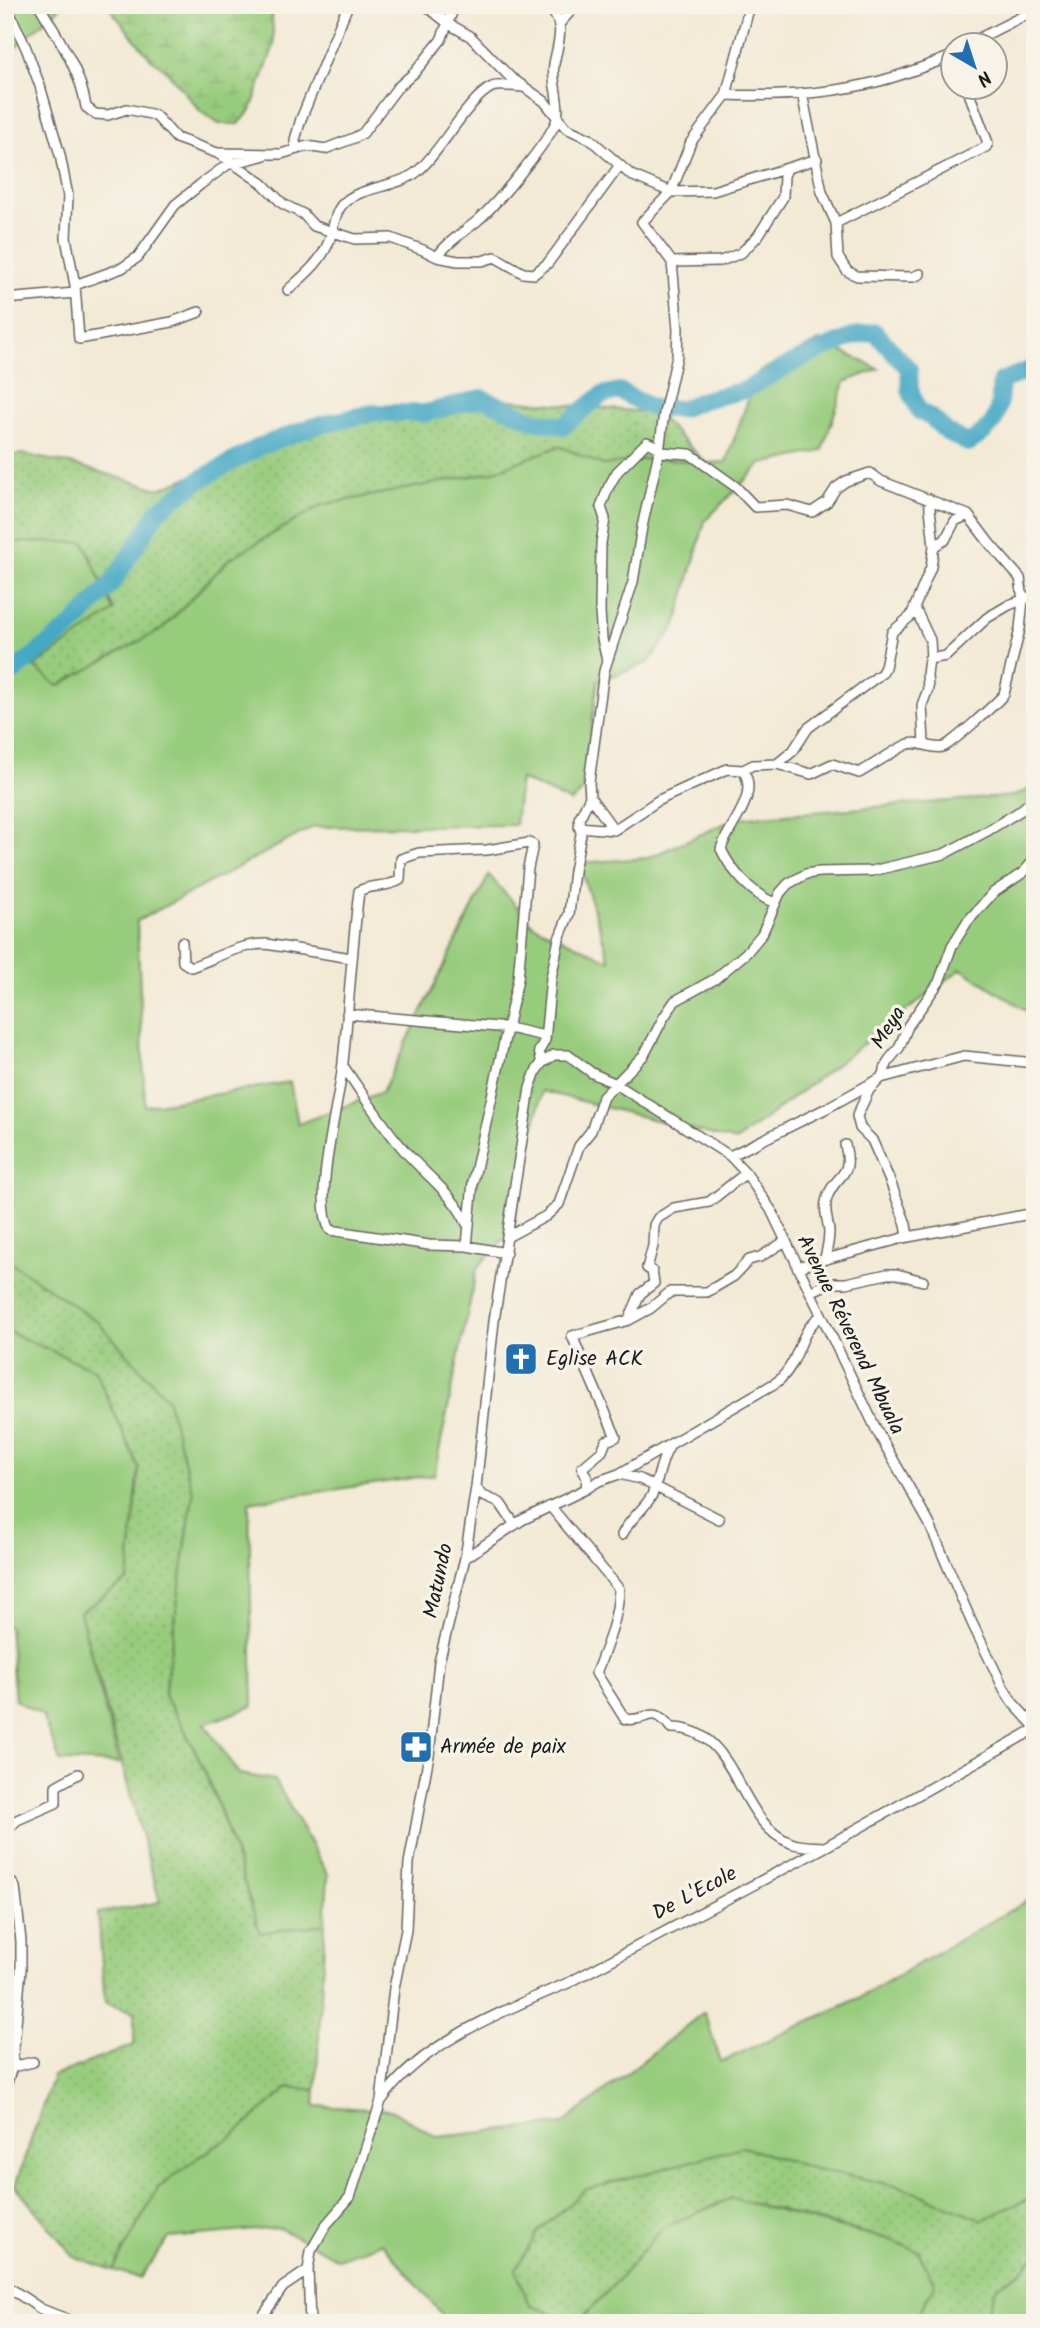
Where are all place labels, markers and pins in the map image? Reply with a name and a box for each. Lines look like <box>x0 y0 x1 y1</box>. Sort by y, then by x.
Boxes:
church icon: Eglise ACK <box>502 1340 540 1378</box>
place label: Eglise ACK <box>546 1343 644 1376</box>
pharmacy icon: Armée de paix <box>397 1728 435 1766</box>
place label: Armée de paix <box>440 1731 567 1764</box>

